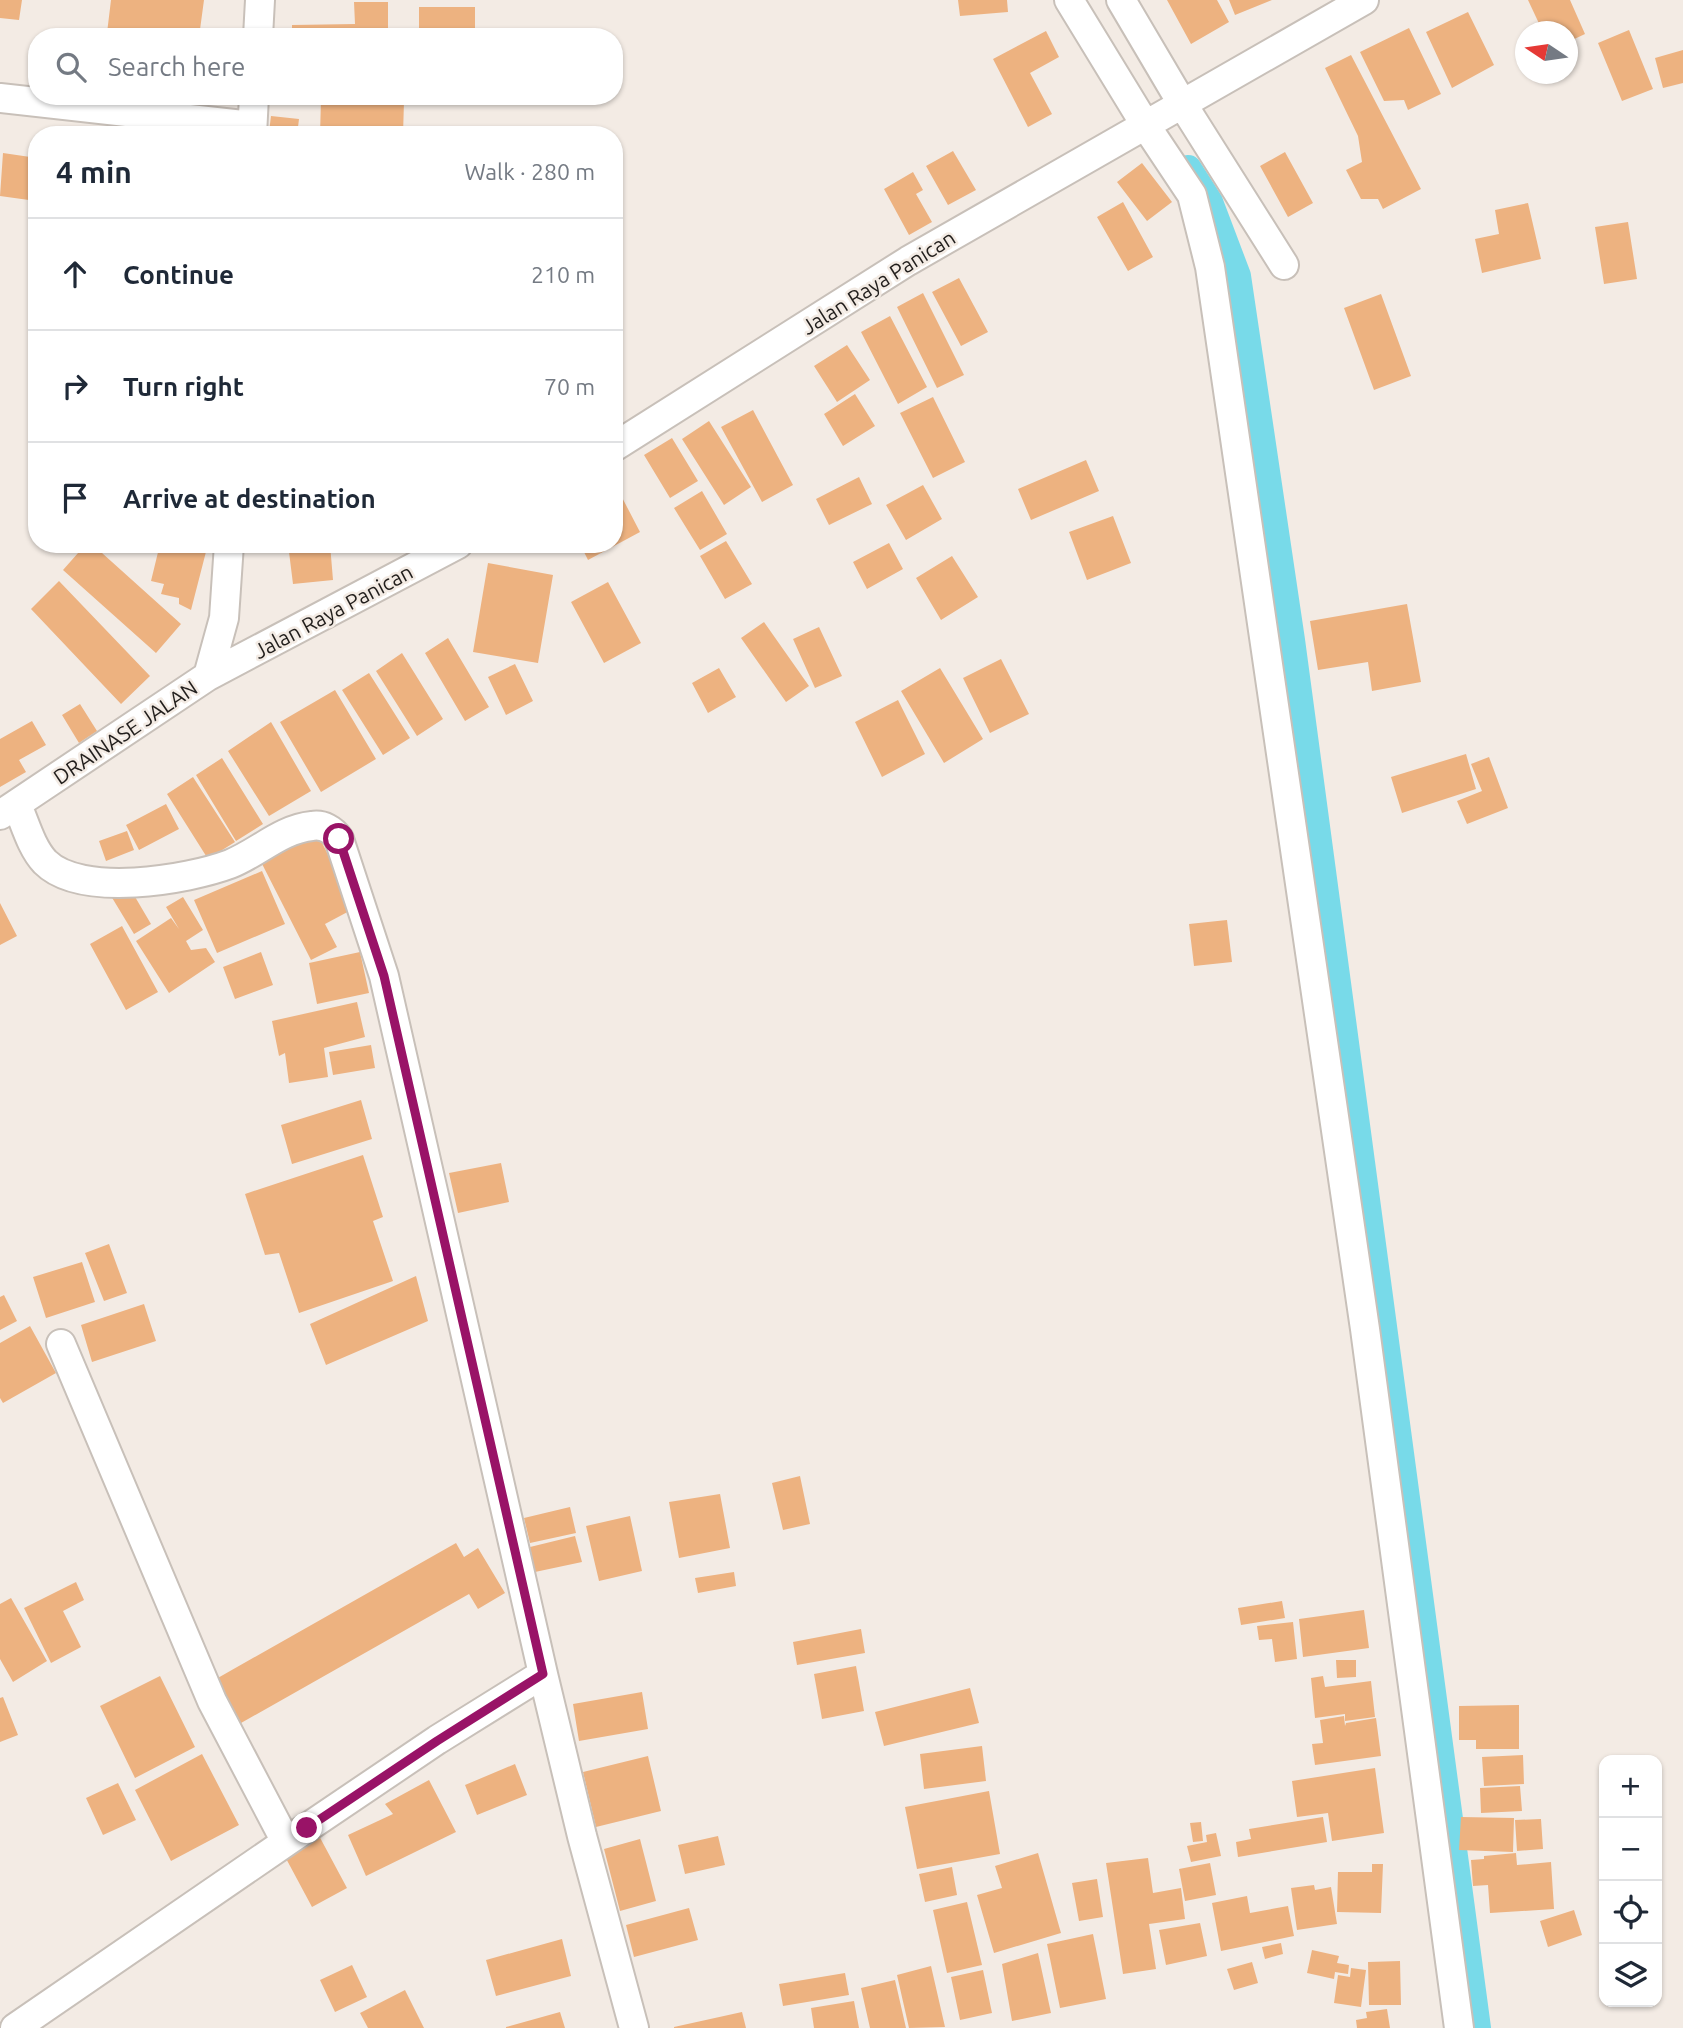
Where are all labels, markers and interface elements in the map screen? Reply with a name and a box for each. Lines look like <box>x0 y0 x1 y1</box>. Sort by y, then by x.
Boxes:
north arrow <box>1515 21 1578 84</box>
search box <box>28 28 623 105</box>
icon: search <box>52 48 90 86</box>
text: Search here <box>108 52 245 81</box>
text: 4 min <box>56 155 132 189</box>
text: Walk · 280 m <box>464 159 595 184</box>
street label: Jalan Raya Panican <box>797 225 959 339</box>
icon: ahead <box>56 255 94 293</box>
text: Continue <box>123 260 234 289</box>
text: 210 m <box>531 262 595 287</box>
icon: right <box>56 367 94 405</box>
text: Turn right <box>123 372 244 401</box>
text: 70 m <box>544 374 595 399</box>
icon: arrive <box>56 479 94 517</box>
text: Arrive at destination <box>123 484 376 513</box>
street label: Jalan Raya Panican <box>249 559 417 663</box>
street label: DRAINASE JALAN <box>49 675 201 789</box>
route start <box>323 823 354 854</box>
map controls <box>1599 1755 1662 2007</box>
button: + <box>1599 1755 1662 1818</box>
route end <box>291 1812 322 1843</box>
button: − <box>1599 1818 1662 1881</box>
button: locate <box>1599 1881 1662 1944</box>
button: layers <box>1599 1944 1662 2007</box>

